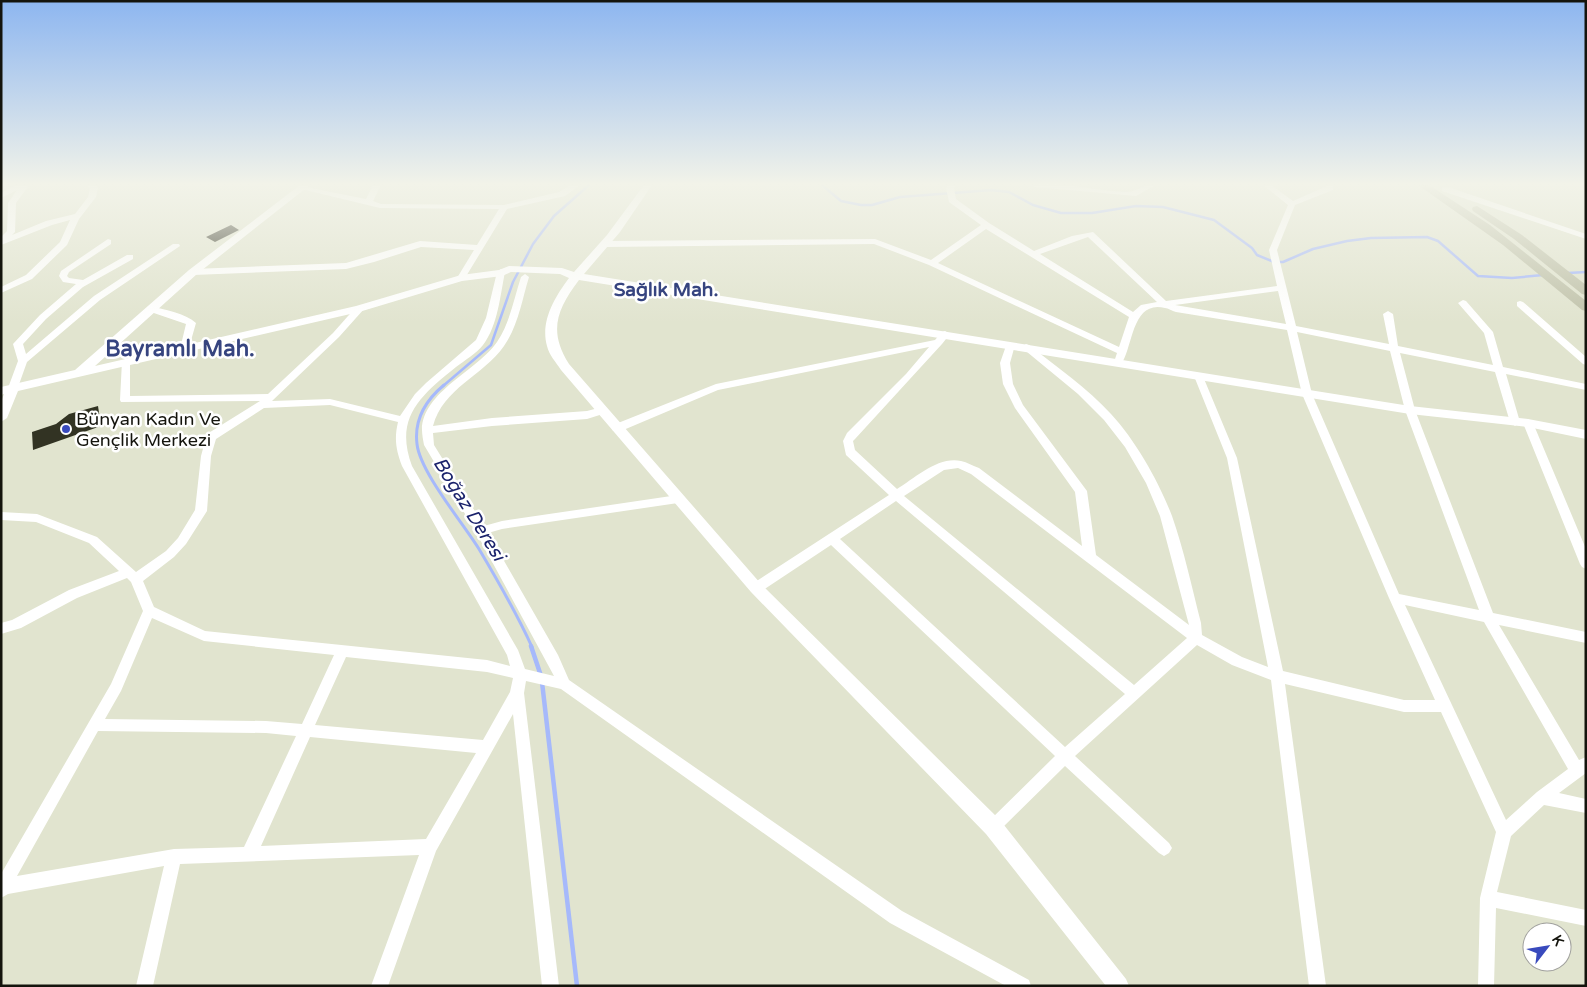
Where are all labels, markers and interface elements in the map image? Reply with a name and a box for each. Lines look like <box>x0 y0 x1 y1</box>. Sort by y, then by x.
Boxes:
district label: Sağlık Mah. <box>614 279 718 302</box>
district label: Bayramlı Mah. <box>105 336 255 362</box>
place label: Bünyan Kadın Ve Gençlik Merkezi <box>76 408 221 451</box>
marker: Bünyan Kadın Ve Gençlik Merkezi <box>60 423 72 435</box>
water label: Boğaz Deresi <box>428 453 511 567</box>
north arrow <box>1522 922 1572 972</box>
text: K <box>1548 932 1568 949</box>

